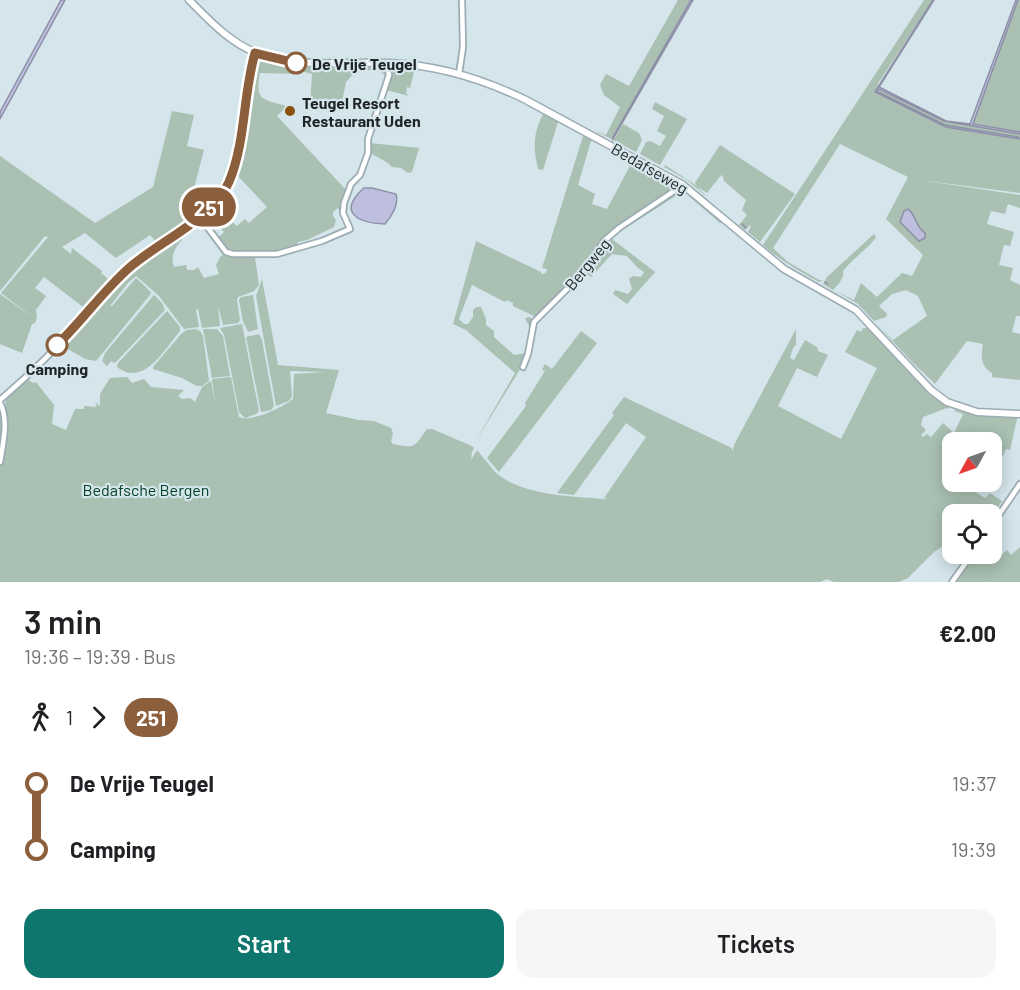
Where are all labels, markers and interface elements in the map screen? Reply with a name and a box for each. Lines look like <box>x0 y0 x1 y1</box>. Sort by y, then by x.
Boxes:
marker: De Vrije Teugel <box>285 52 307 74</box>
place label: De Vrije Teugel <box>312 54 417 73</box>
place label: Teugel Resort Restaurant Uden <box>302 93 421 130</box>
marker: Teugel Resort Restaurant Uden <box>283 104 297 118</box>
street label: Bedafseweg <box>608 138 692 198</box>
line badge: 251 <box>174 188 244 226</box>
text: 251 <box>194 195 224 220</box>
street label: Bergweg <box>560 234 614 294</box>
marker: Camping <box>46 334 68 356</box>
place label: Camping <box>26 359 88 378</box>
north arrow <box>942 432 1002 492</box>
map controls <box>942 432 1002 564</box>
park label: Bedafsche Bergen <box>83 480 210 499</box>
button: locate <box>942 504 1002 564</box>
text: 3 min <box>24 601 102 641</box>
text: €2.00 <box>939 620 996 646</box>
text: 19:36 – 19:39 · Bus <box>24 644 176 668</box>
icon: walk <box>24 701 57 734</box>
icon: forward <box>82 701 115 734</box>
text: 1 <box>66 705 73 729</box>
text: 251 <box>136 705 166 730</box>
text: De Vrije Teugel <box>70 770 214 796</box>
text: 19:37 <box>952 771 996 795</box>
text: Camping <box>70 836 156 862</box>
text: 19:39 <box>951 837 996 861</box>
button: Start <box>24 909 504 978</box>
button: Tickets <box>516 909 996 978</box>

